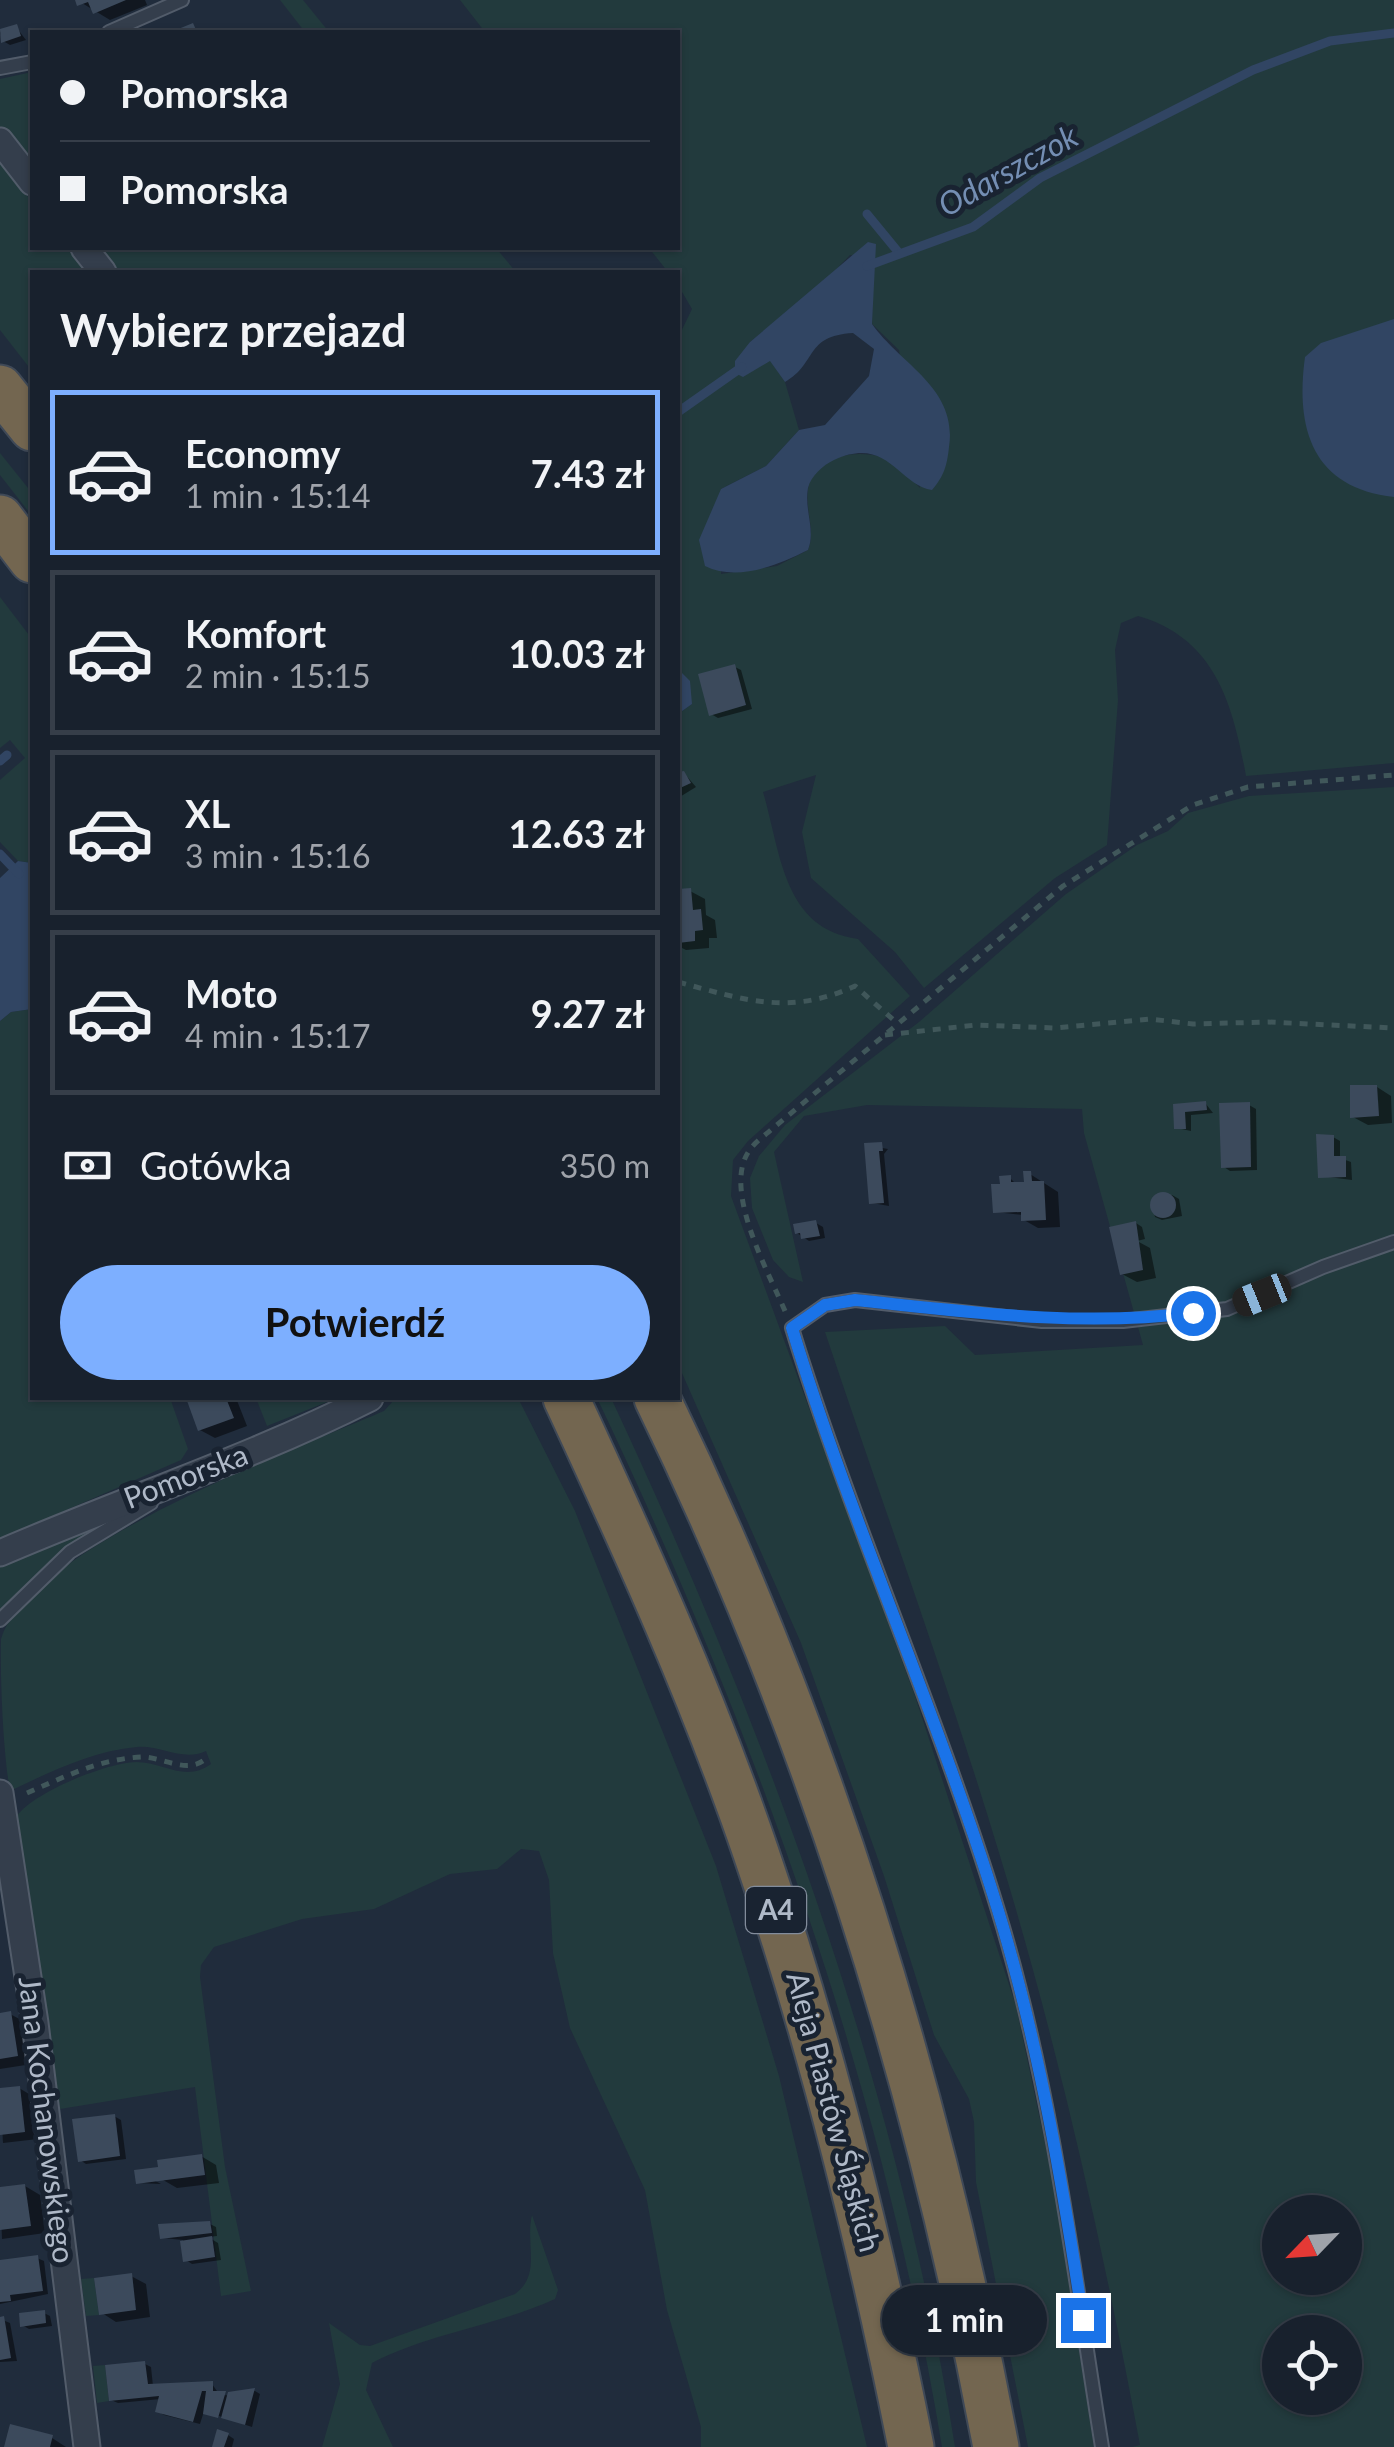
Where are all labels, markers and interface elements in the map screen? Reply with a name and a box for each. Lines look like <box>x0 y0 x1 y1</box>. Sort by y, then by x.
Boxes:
text: Pomorska <box>120 70 289 116</box>
water label: Odarszczok <box>931 115 1085 224</box>
text: Pomorska <box>120 166 289 212</box>
text: Wybierz przejazd <box>60 303 406 357</box>
icon: car <box>65 428 155 518</box>
text: Economy <box>185 430 340 476</box>
text: 7.43 zł <box>531 450 645 496</box>
text: 1 min · 15:14 <box>185 476 371 515</box>
icon: car <box>65 608 155 698</box>
text: Komfort <box>185 610 326 656</box>
text: 10.03 zł <box>509 630 645 676</box>
text: 2 min · 15:15 <box>185 656 371 695</box>
icon: car <box>65 788 155 878</box>
text: XL <box>185 790 230 836</box>
text: 12.63 zł <box>509 810 645 856</box>
text: 3 min · 15:16 <box>185 836 371 875</box>
icon: car <box>65 968 155 1058</box>
text: Moto <box>185 970 278 1016</box>
text: 9.27 zł <box>531 990 645 1036</box>
text: 4 min · 15:17 <box>185 1016 371 1055</box>
icon: cash <box>60 1138 115 1193</box>
text: Gotówka <box>140 1142 292 1188</box>
text: 350 m <box>560 1146 650 1185</box>
button: Potwierdź <box>60 1265 650 1380</box>
car <box>1229 1270 1295 1320</box>
route start <box>1171 1291 1216 1336</box>
street label: Pomorska <box>118 1435 252 1515</box>
road number: A4 <box>746 1887 806 1933</box>
street label: Aleja Piastów Śląskich <box>780 1967 890 2256</box>
street label: Jana Kochanowskiego <box>13 1974 83 2265</box>
north arrow <box>1262 2195 1362 2295</box>
map controls <box>1262 2195 1362 2415</box>
callout: 1 min <box>883 2285 1048 2355</box>
route end <box>1061 2298 1106 2343</box>
text: 1 min <box>925 2300 1004 2339</box>
button: locate <box>1262 2315 1362 2415</box>

